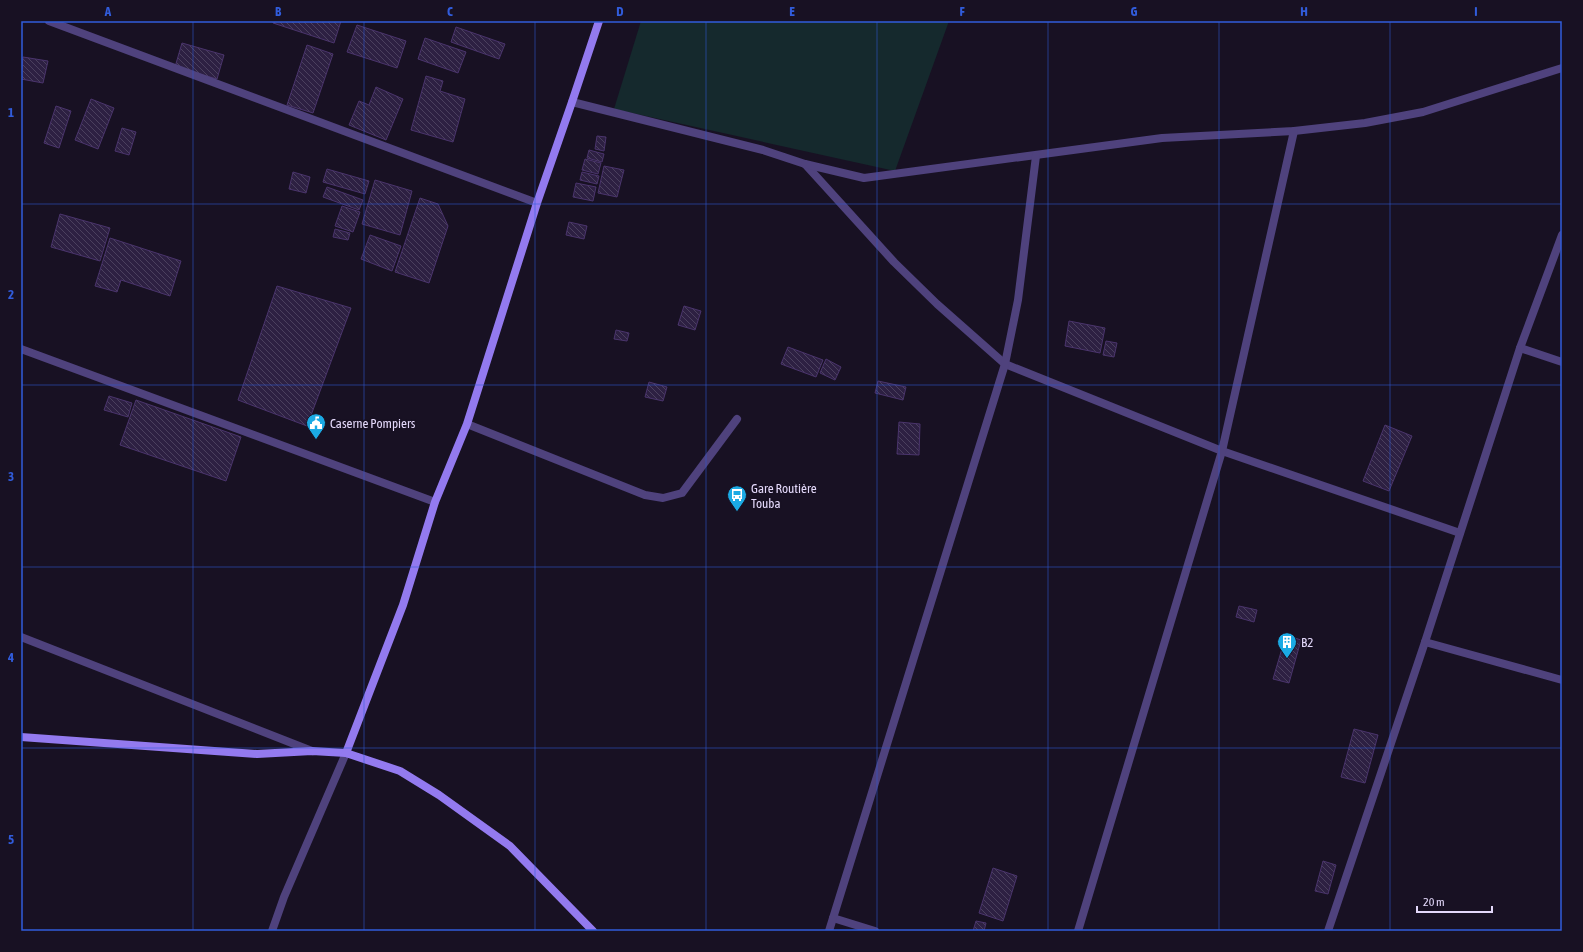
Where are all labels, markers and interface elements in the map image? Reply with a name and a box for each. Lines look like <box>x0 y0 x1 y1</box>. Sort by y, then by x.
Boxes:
text: A <box>104 4 112 19</box>
text: B <box>275 4 282 19</box>
text: C <box>447 4 453 19</box>
text: D <box>616 4 624 19</box>
text: E <box>789 4 795 19</box>
text: F <box>959 4 965 19</box>
text: G <box>1131 4 1138 19</box>
text: H <box>1300 4 1308 19</box>
text: I <box>1474 4 1478 19</box>
text: 1 <box>8 105 14 120</box>
text: 2 <box>8 287 14 302</box>
public building icon: Caserne Pompiers <box>305 412 327 440</box>
place label: Caserne Pompiers <box>330 416 416 431</box>
text: 3 <box>8 469 14 484</box>
place label: Gare Routière Touba <box>751 481 817 511</box>
bus stop icon: Gare Routière Touba <box>726 484 748 512</box>
building icon: B2 <box>1276 631 1298 659</box>
place label: B2 <box>1301 635 1313 650</box>
text: 4 <box>7 650 14 665</box>
text: 5 <box>8 832 14 847</box>
scale bar <box>1417 888 1492 914</box>
text: 20 m <box>1423 895 1445 909</box>

